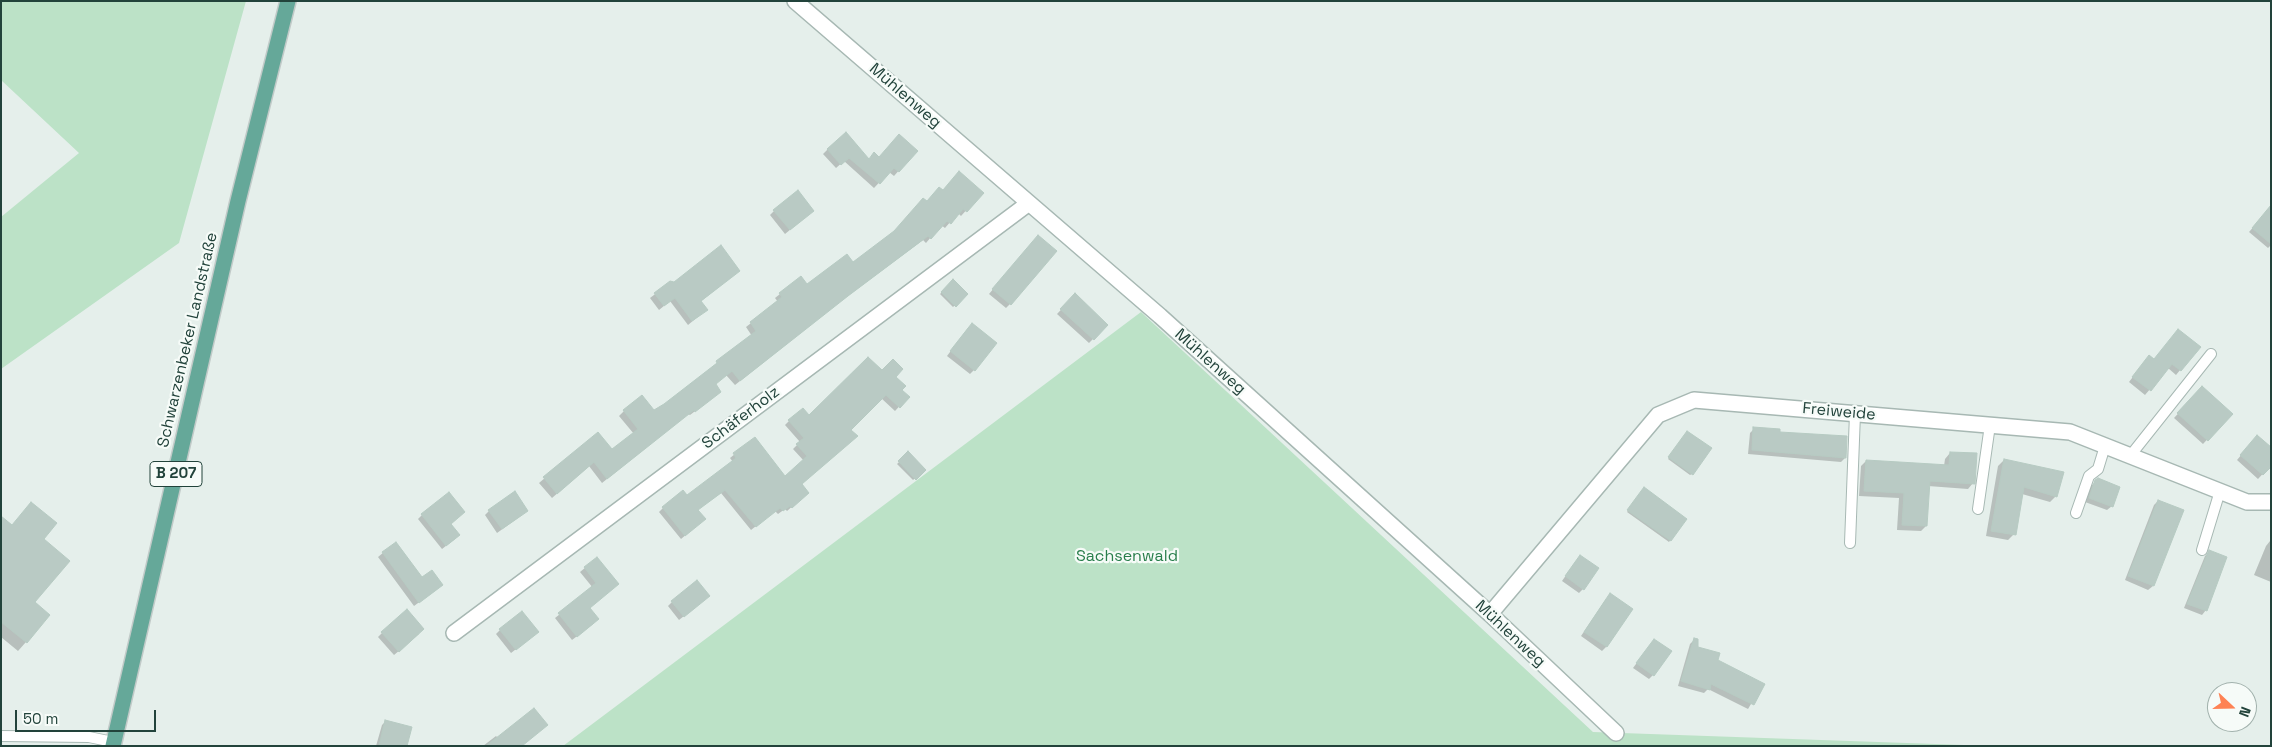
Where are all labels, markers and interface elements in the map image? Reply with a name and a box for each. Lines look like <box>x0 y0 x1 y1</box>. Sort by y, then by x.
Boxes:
street label: Mühlenweg <box>865 60 945 132</box>
street label: Schwarzenbeker Landstraße <box>154 231 222 449</box>
street label: Mühlenweg <box>1171 325 1249 399</box>
street label: Schäferholz <box>698 383 784 453</box>
street label: Freiweide <box>1802 399 1876 425</box>
road number: B 207 <box>150 462 202 486</box>
park label: Sachsenwald <box>1076 547 1178 567</box>
street label: Mühlenweg <box>1471 597 1549 671</box>
north arrow <box>2207 682 2257 732</box>
scale bar <box>18 700 159 732</box>
text: N <box>2235 704 2255 720</box>
text: 50 m <box>23 709 58 728</box>

